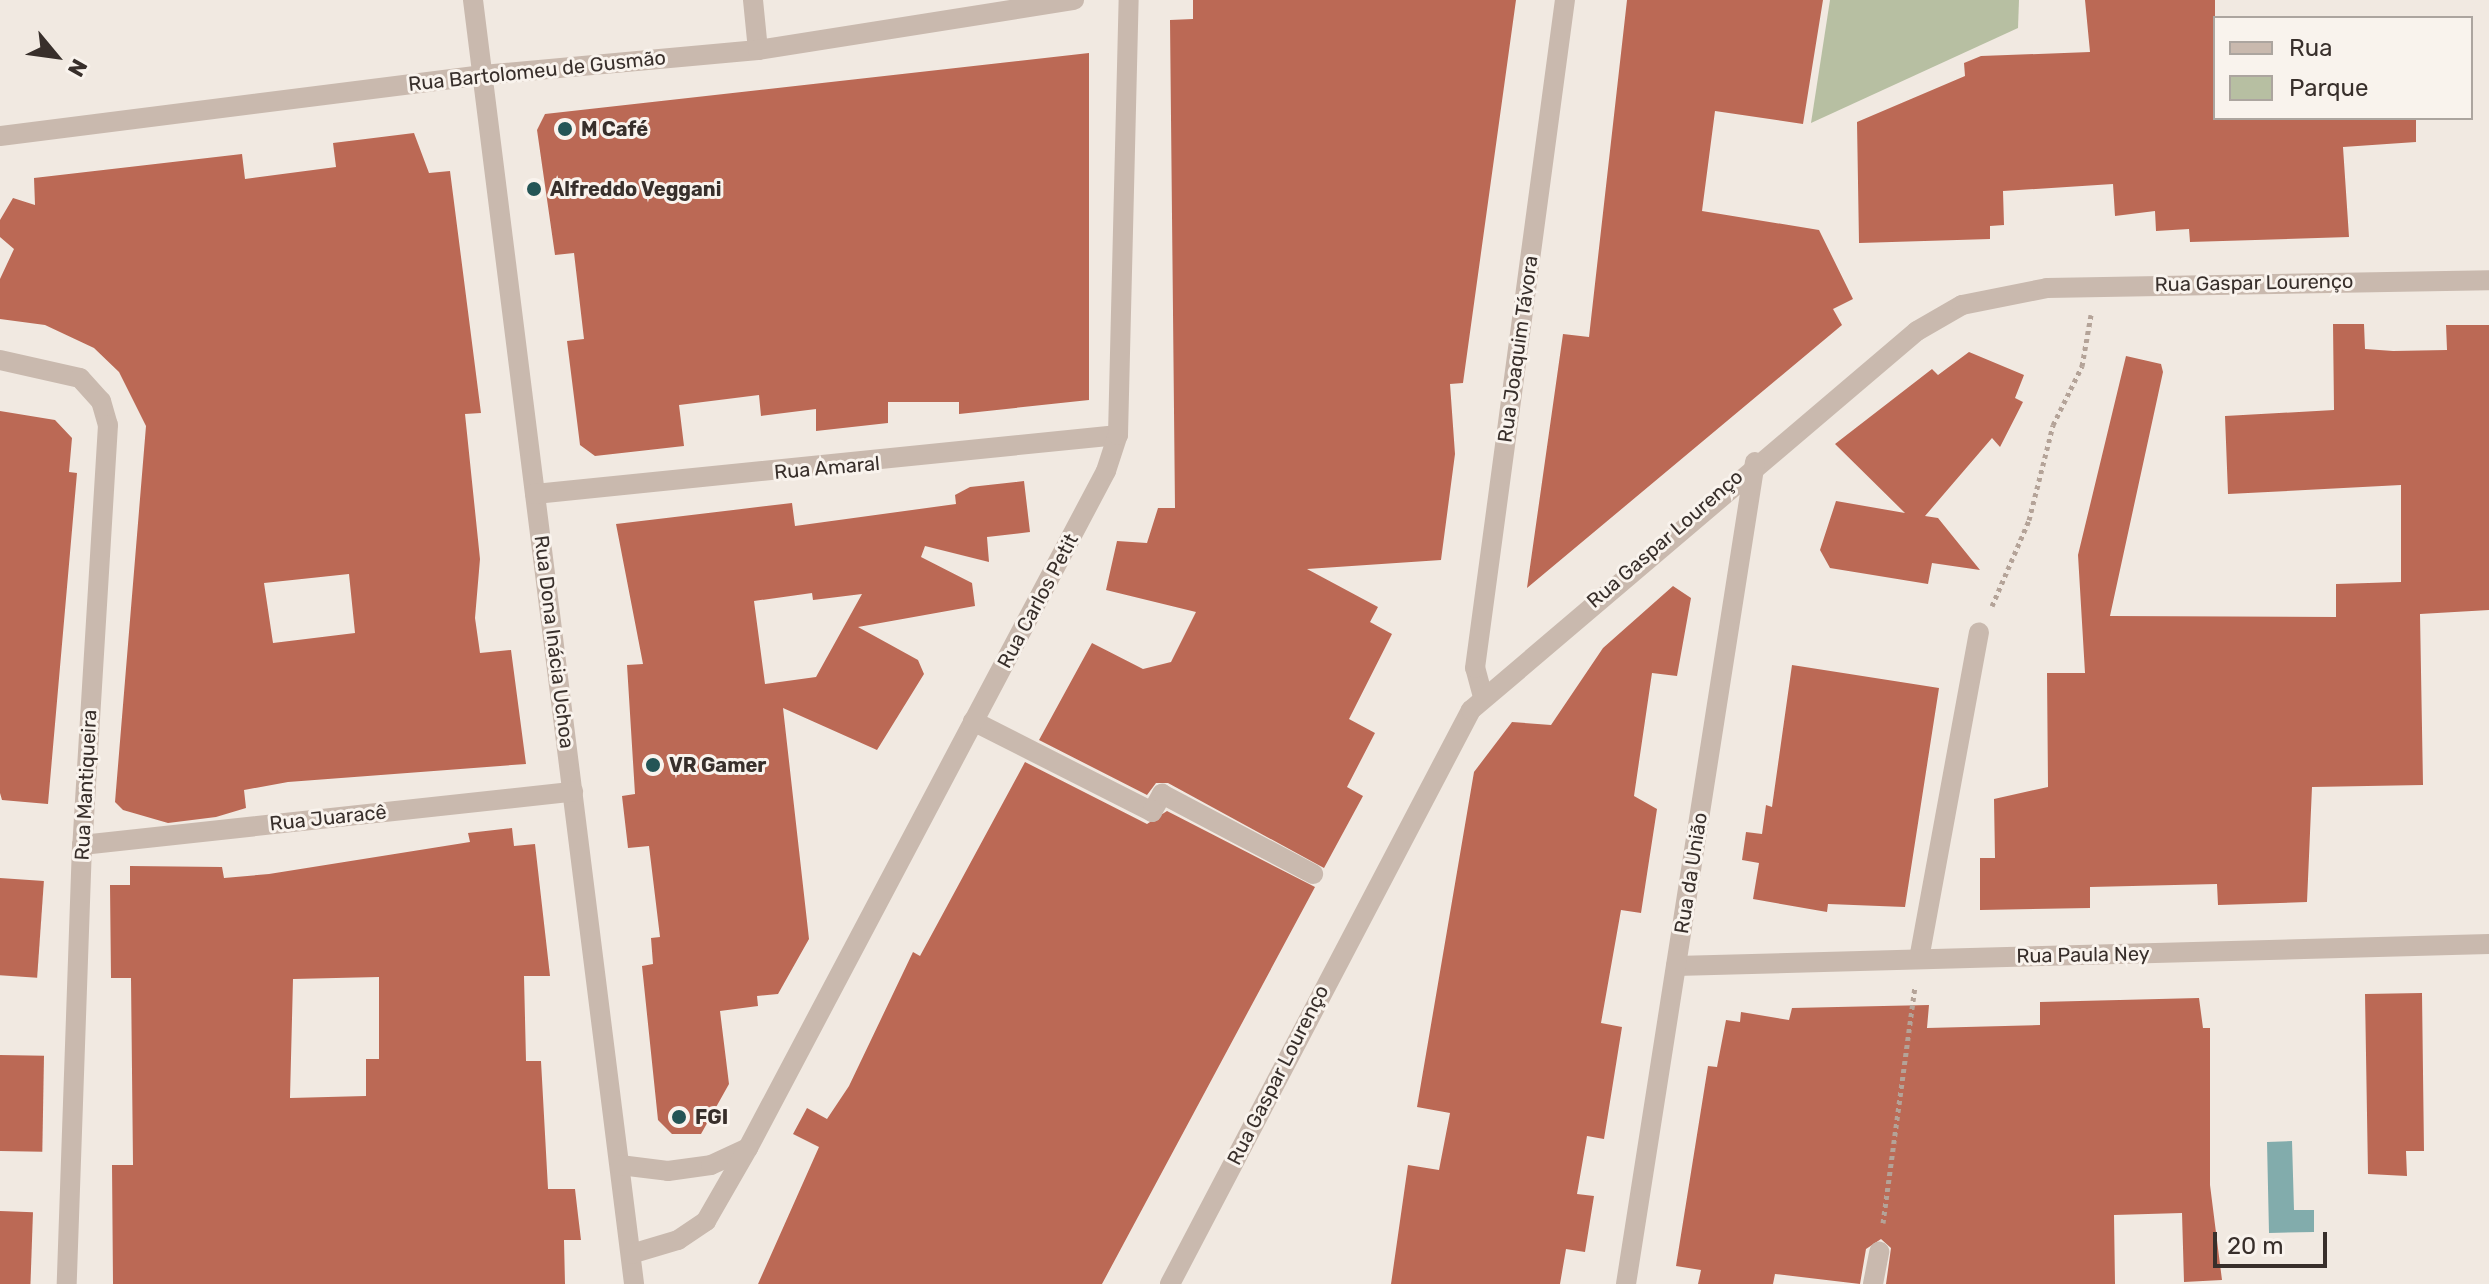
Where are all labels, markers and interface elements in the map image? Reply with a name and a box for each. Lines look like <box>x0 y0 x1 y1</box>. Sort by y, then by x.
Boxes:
north arrow <box>16 16 96 96</box>
legend <box>2213 16 2473 120</box>
text: Rua <box>2289 34 2332 62</box>
street label: Rua Bartolomeu de Gusmão <box>407 46 667 96</box>
text: N <box>62 54 93 81</box>
text: Parque <box>2289 74 2368 102</box>
place label: M Café <box>581 117 648 141</box>
marker: M Café <box>556 120 574 138</box>
place label: Alfreddo Veggani <box>550 177 722 201</box>
marker: Alfreddo Veggani <box>525 180 543 198</box>
street label: Rua Joaquim Távora <box>1493 254 1543 444</box>
street label: Rua Gaspar Lourenço <box>2154 269 2354 297</box>
street label: Rua Amaral <box>773 451 881 485</box>
street label: Rua Gaspar Lourenço <box>1582 465 1748 613</box>
street label: Rua Carlos Petit <box>992 530 1084 672</box>
street label: Rua Dona Inácia Uchoa <box>529 534 579 750</box>
street label: Rua Mantiqueira <box>70 709 102 861</box>
place label: VR Gamer <box>669 753 766 777</box>
marker: VR Gamer <box>644 756 662 774</box>
street label: Rua Juaracê <box>268 800 388 836</box>
street label: Rua da União <box>1670 811 1712 935</box>
street label: Rua Paula Ney <box>2016 942 2150 968</box>
street label: Rua Gaspar Lourenço <box>1222 981 1334 1169</box>
place label: FGI <box>695 1105 728 1129</box>
marker: FGI <box>670 1108 688 1126</box>
scale bar <box>2217 1216 2331 1266</box>
text: 20 m <box>2227 1232 2284 1260</box>

